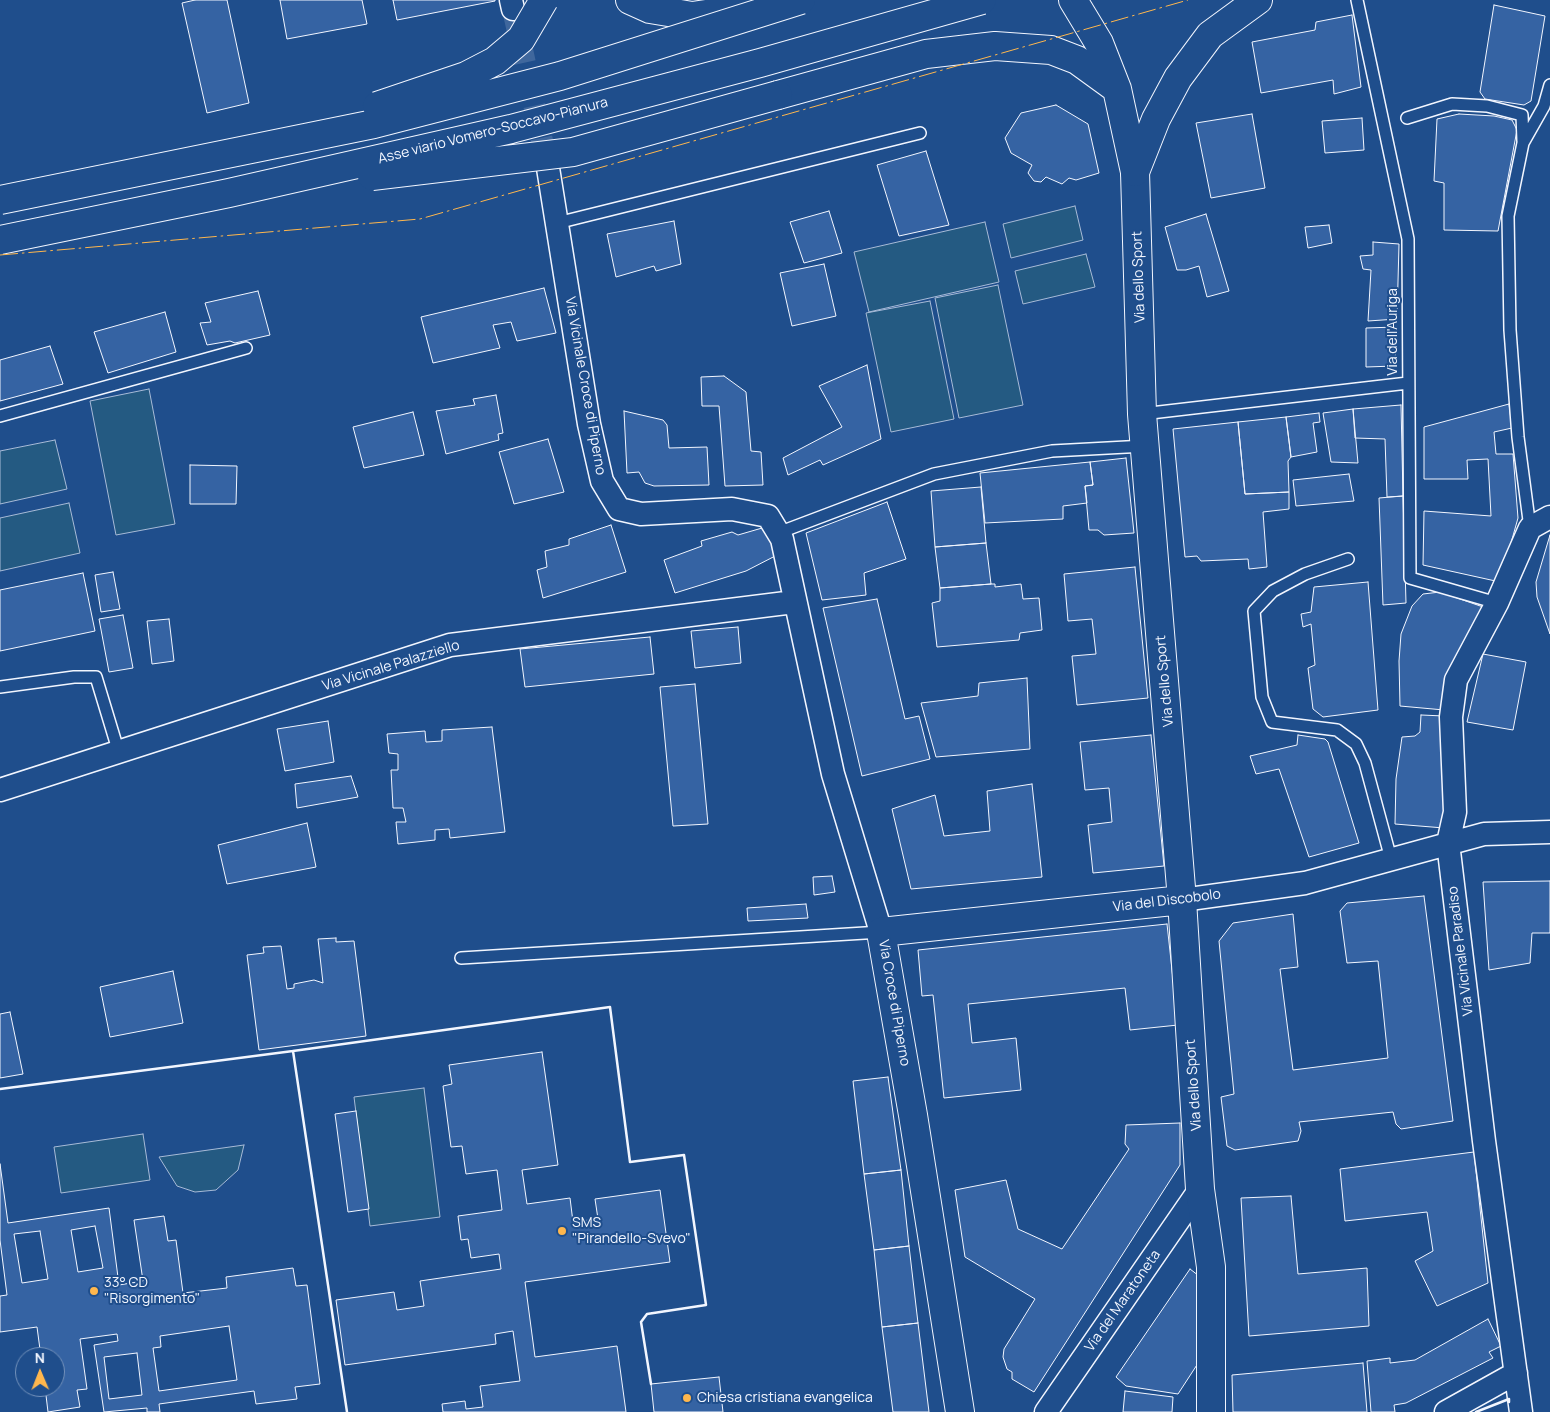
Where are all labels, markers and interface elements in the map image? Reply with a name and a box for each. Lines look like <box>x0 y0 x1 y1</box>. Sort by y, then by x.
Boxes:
street label: Asse viario Vomero-Soccavo-Pianura <box>376 94 610 168</box>
street label: Via dello Sport <box>1129 231 1149 323</box>
street label: Via dell'Auriga <box>1385 288 1401 376</box>
street label: Via Vicinale Croce di Piperno <box>561 296 609 476</box>
street label: Via dello Sport <box>1153 634 1177 728</box>
street label: Via Vicinale Palazziello <box>320 637 462 695</box>
street label: Via Vicinale Paradiso <box>1445 885 1477 1017</box>
street label: Via del Discobolo <box>1112 886 1222 916</box>
street label: Via Croce di Piperno <box>875 939 913 1067</box>
street label: Via dello Sport <box>1182 1039 1206 1131</box>
place label: SMS "Pirandello-Svevo" <box>572 1215 691 1248</box>
marker: SMS "Pirandello-Svevo" <box>556 1225 568 1237</box>
street label: Via del Maratoneta <box>1082 1247 1164 1355</box>
place label: 33° CD "Risorgimento" <box>104 1275 200 1308</box>
marker: 33° CD "Risorgimento" <box>88 1285 100 1297</box>
north arrow <box>15 1347 65 1397</box>
text: N <box>35 1348 45 1367</box>
place label: Chiesa cristiana evangelica <box>697 1390 873 1406</box>
marker: Chiesa cristiana evangelica <box>681 1392 693 1404</box>

